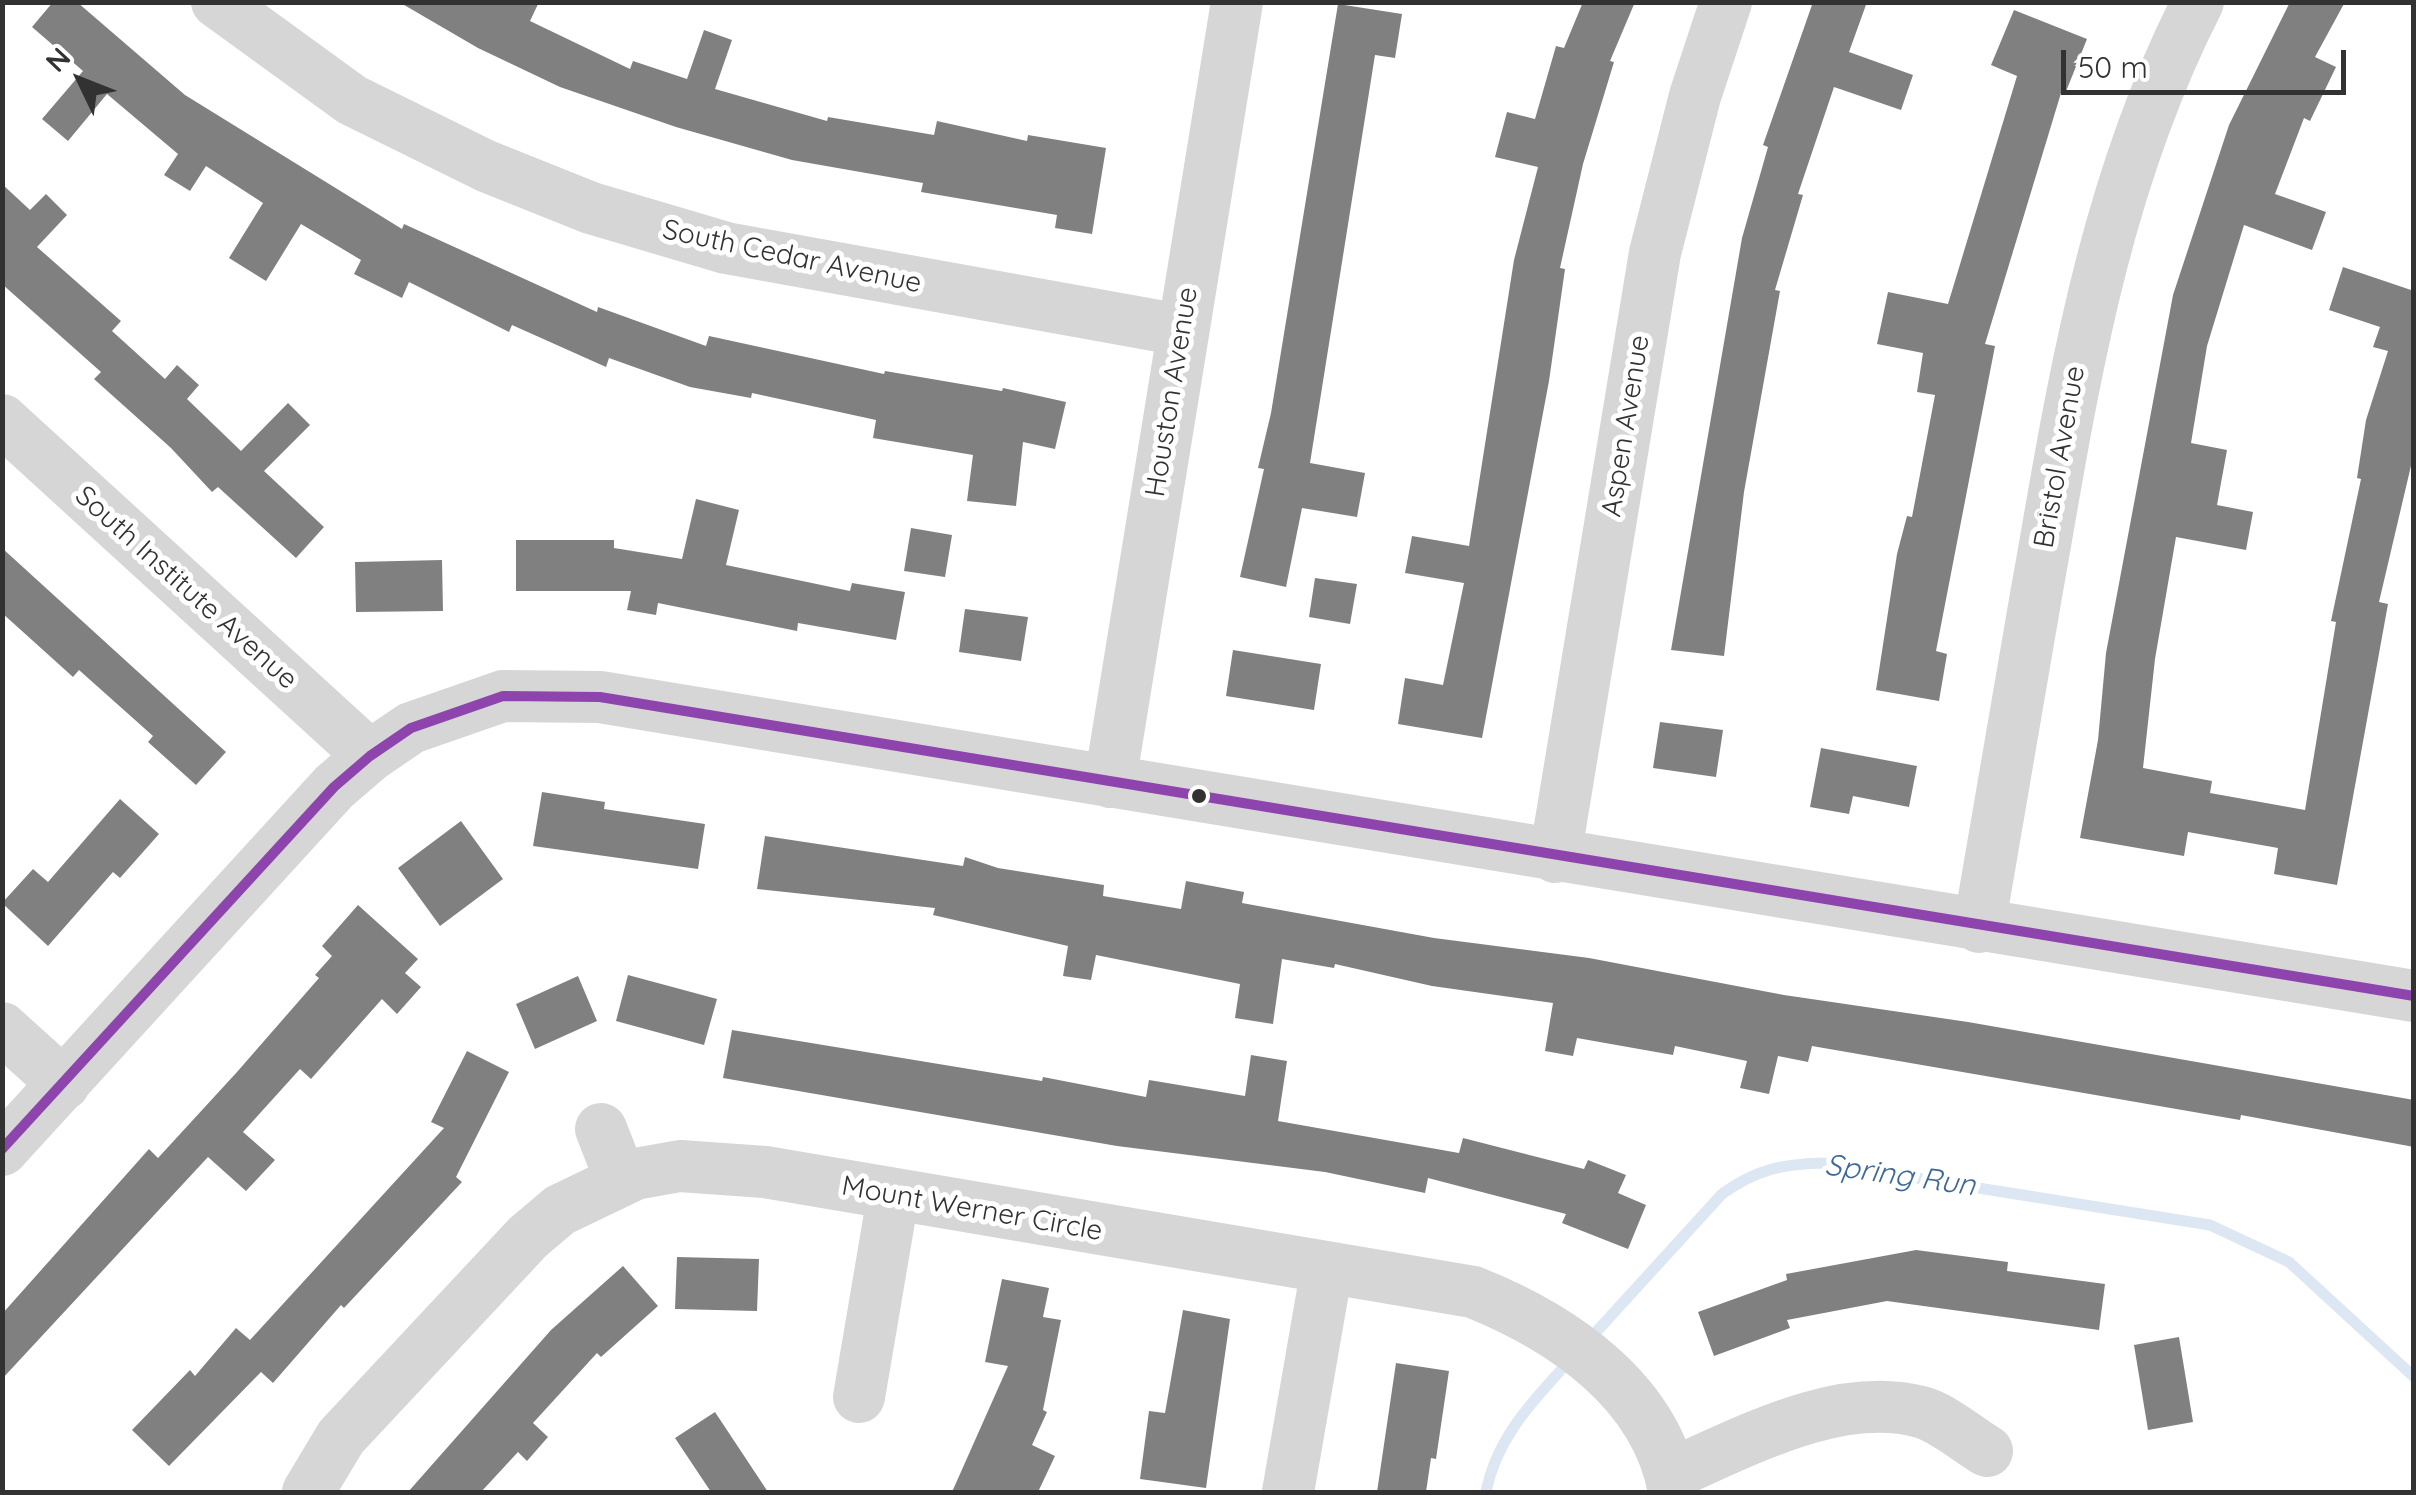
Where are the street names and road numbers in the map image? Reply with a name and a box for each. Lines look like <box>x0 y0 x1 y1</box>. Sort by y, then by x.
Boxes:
street label: South Cedar Avenue <box>659 213 925 301</box>
street label: Houston Avenue <box>1139 285 1205 499</box>
street label: Aspen Avenue <box>1595 333 1657 519</box>
street label: Bristol Avenue <box>2027 363 2093 551</box>
street label: South Institute Avenue <box>68 479 304 697</box>
street label: Mount Werner Circle <box>839 1170 1105 1248</box>

